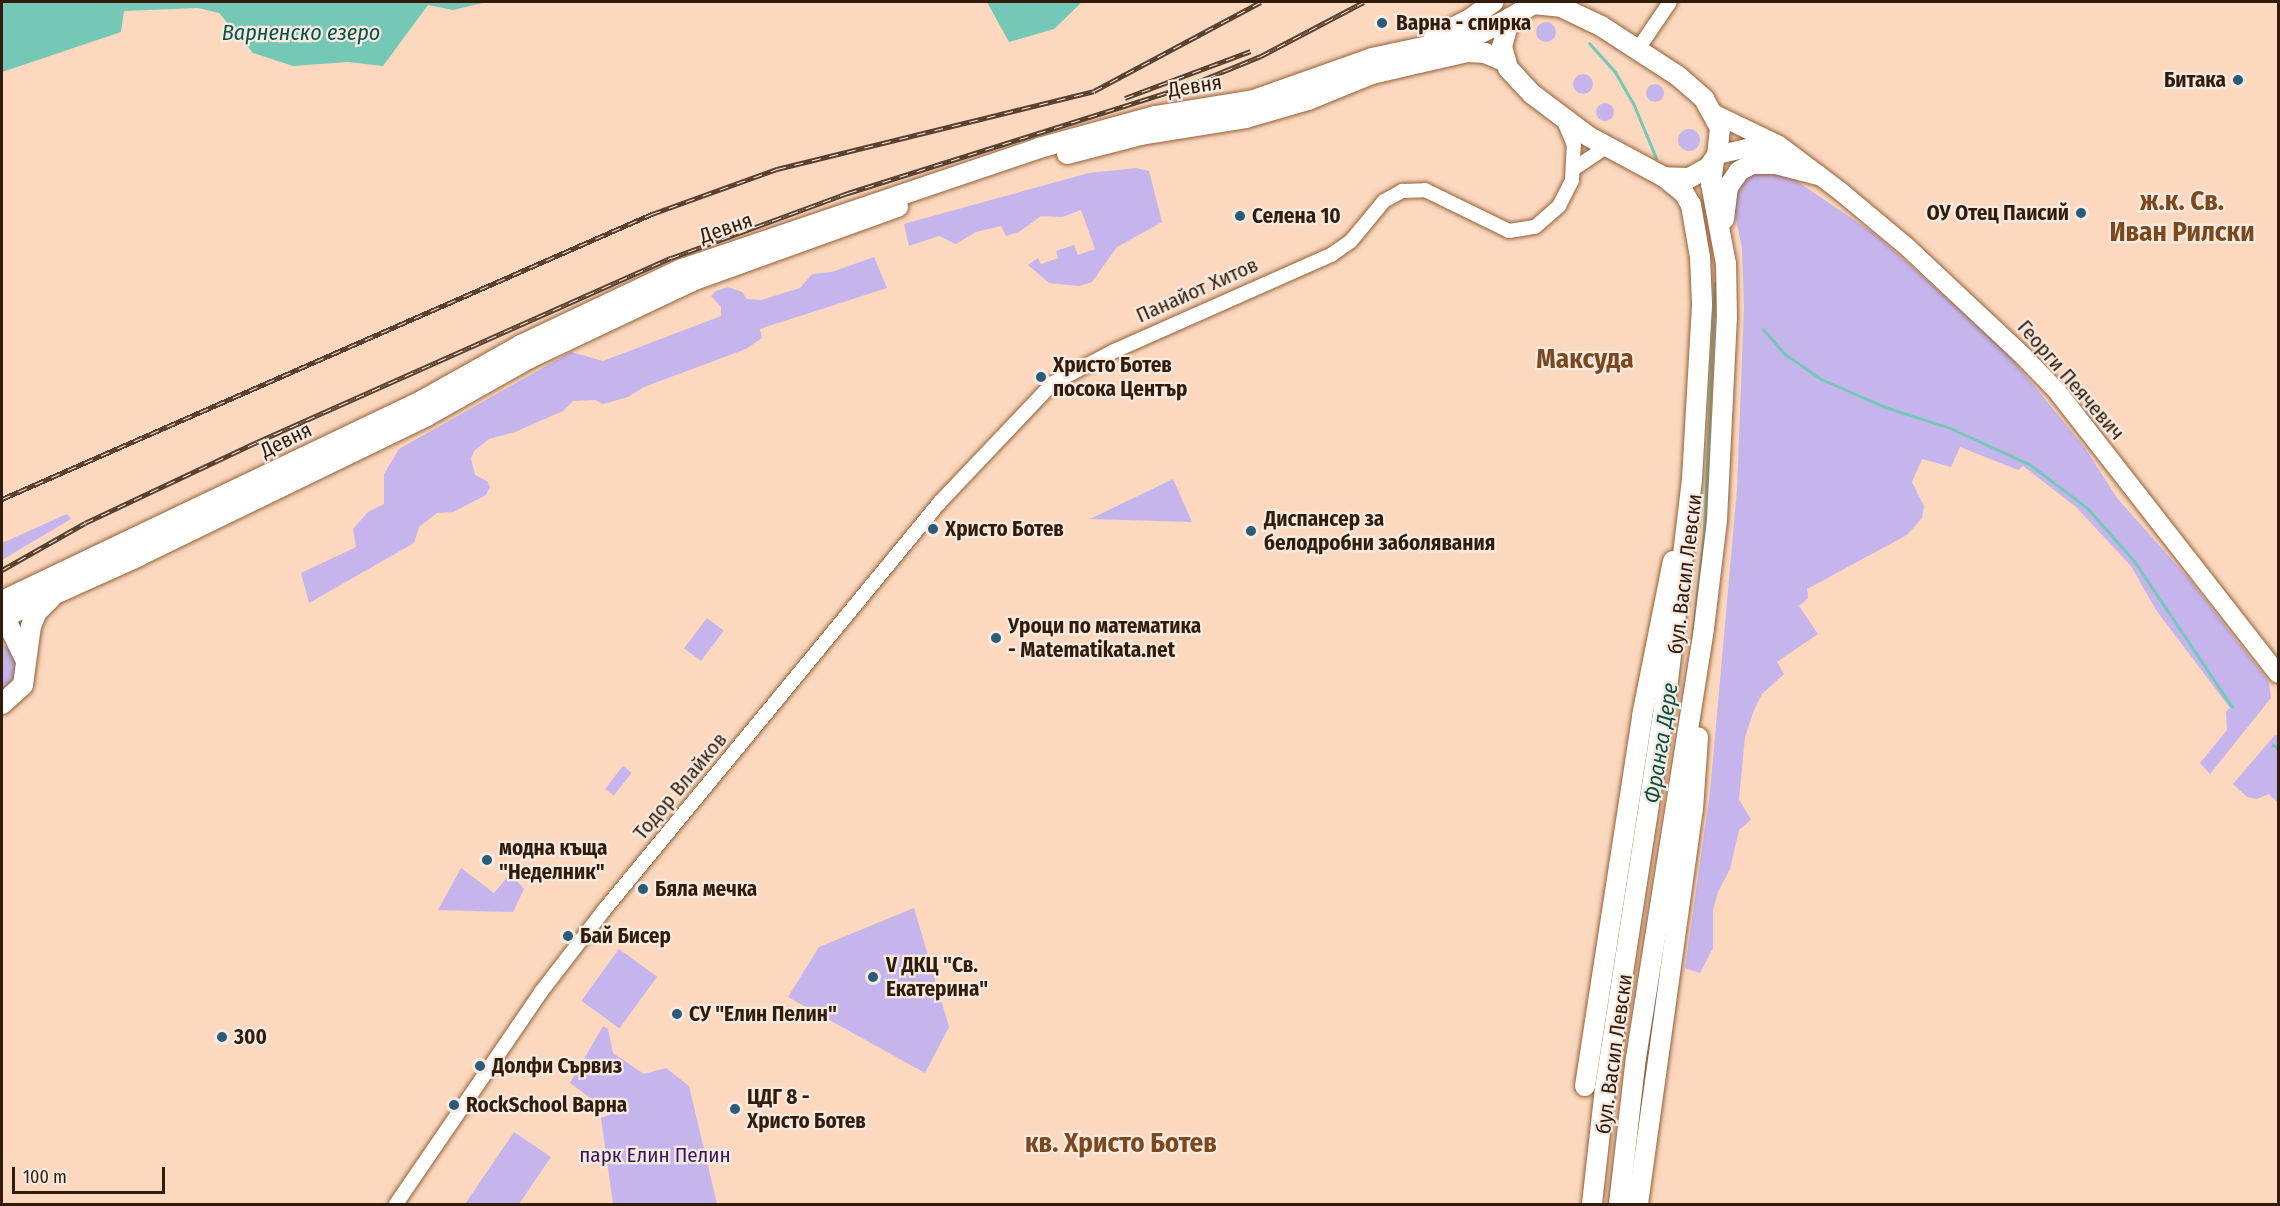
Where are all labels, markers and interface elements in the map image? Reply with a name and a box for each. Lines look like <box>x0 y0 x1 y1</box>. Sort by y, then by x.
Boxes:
place label: Варна - спирка <box>1396 10 1531 36</box>
marker: Варна - спирка <box>1373 14 1391 32</box>
water label: Варненско езеро <box>222 20 380 46</box>
place label: Битака <box>2164 67 2226 93</box>
street label: Девня <box>1166 69 1224 103</box>
marker: Битака <box>2231 73 2245 87</box>
district label: ж.к. Св. Иван Рилски <box>2109 185 2255 248</box>
place label: ОУ Отец Паисий <box>1927 200 2069 226</box>
place label: Селена 10 <box>1252 203 1341 229</box>
marker: ОУ Отец Паисий <box>2074 206 2088 220</box>
street label: Девня <box>696 207 756 249</box>
marker: Селена 10 <box>1233 209 1247 223</box>
street label: Панайот Хитов <box>1132 252 1262 328</box>
street label: Георги Пеячевич <box>2012 315 2130 445</box>
district label: Максуда <box>1536 344 1634 376</box>
place label: Христо Ботев посока Център <box>1053 352 1188 402</box>
marker: Христо Ботев посока Център <box>1034 370 1048 384</box>
street label: Девня <box>256 417 316 463</box>
street label: бул. Васил Левски <box>1663 492 1707 656</box>
place label: Диспансер за белодробни заболявания <box>1264 506 1495 556</box>
place label: Христо Ботев <box>945 516 1064 542</box>
marker: Христо Ботев <box>926 522 940 536</box>
marker: Диспансер за белодробни заболявания <box>1242 522 1260 540</box>
place label: Уроци по математика - Matematikata.net <box>1008 613 1201 663</box>
marker: Уроци по математика - Matematikata.net <box>989 631 1003 645</box>
water label: Франга Дере <box>1638 681 1684 805</box>
street label: Тодор Влайков <box>628 727 732 845</box>
place label: модна къща "Неделник" <box>499 835 607 885</box>
marker: модна къща "Неделник" <box>480 853 494 867</box>
place label: Бяла мечка <box>655 876 757 902</box>
marker: Бяла мечка <box>636 882 650 896</box>
place label: Бай Бисер <box>580 923 671 949</box>
marker: Бай Бисер <box>561 929 575 943</box>
place label: V ДКЦ "Св. Екатерина" <box>886 952 988 1002</box>
marker: V ДКЦ "Св. Екатерина" <box>864 968 882 986</box>
street label: бул. Васил Левски <box>1590 972 1638 1136</box>
place label: СУ "Елин Пелин" <box>689 1001 837 1027</box>
marker: СУ "Елин Пелин" <box>670 1007 684 1021</box>
place label: 300 <box>234 1024 267 1050</box>
marker: 300 <box>215 1030 229 1044</box>
place label: Долфи Сървиз <box>492 1053 622 1079</box>
marker: Долфи Сървиз <box>473 1059 487 1073</box>
place label: ЦДГ 8 - Христо Ботев <box>747 1084 866 1134</box>
place label: RockSchool Варна <box>466 1092 627 1118</box>
marker: RockSchool Варна <box>447 1098 461 1112</box>
marker: ЦДГ 8 - Христо Ботев <box>728 1102 742 1116</box>
district label: кв. Христо Ботев <box>1025 1128 1217 1160</box>
park label: парк Елин Пелин <box>579 1142 731 1168</box>
scale bar <box>15 1155 168 1193</box>
text: 100 m <box>23 1166 67 1188</box>

